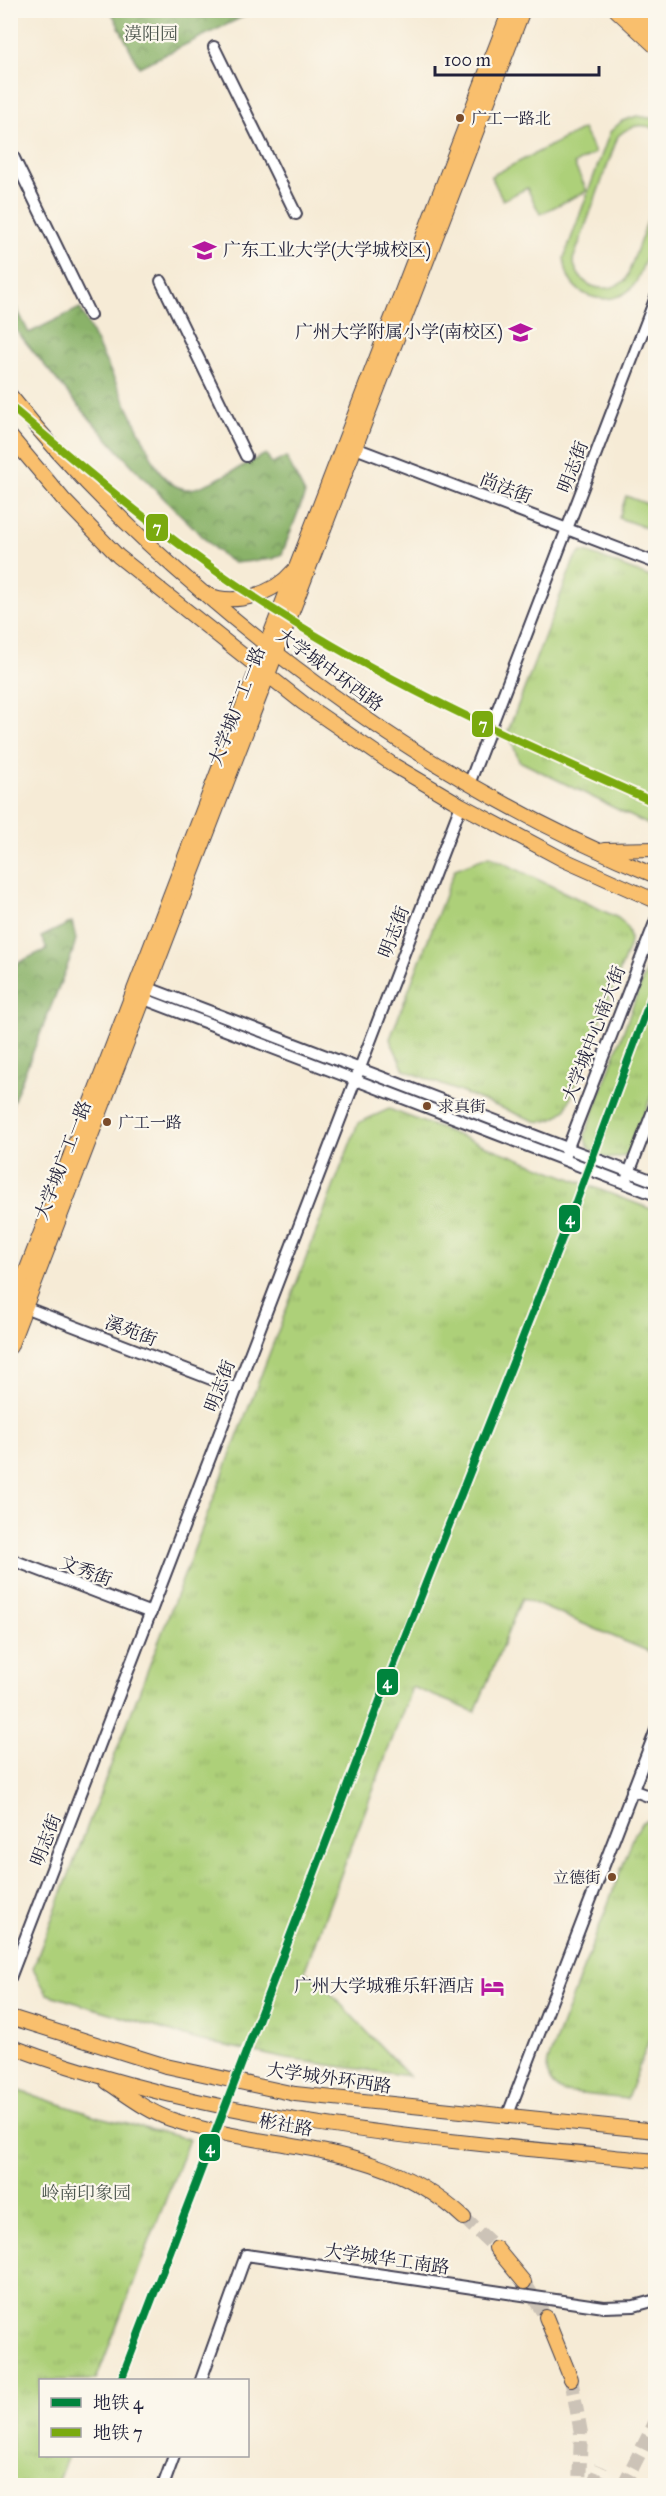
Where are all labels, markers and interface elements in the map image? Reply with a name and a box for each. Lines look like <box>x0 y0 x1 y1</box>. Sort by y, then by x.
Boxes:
park label: 漠阳园 <box>124 23 178 45</box>
scale bar <box>435 39 598 77</box>
text: 100 m <box>444 49 491 71</box>
place label: 广工一路北 <box>471 109 551 128</box>
marker: 广工一路北 <box>454 112 466 124</box>
school or university icon: 广东工业大学(大学城校区) <box>192 237 218 263</box>
place label: 广东工业大学(大学城校区) <box>223 239 431 262</box>
school or university icon: 广州大学附属小学(南校区) <box>508 319 534 345</box>
place label: 广州大学附属小学(南校区) <box>295 321 503 344</box>
street label: 明志街 <box>553 438 593 496</box>
street label: 尚法街 <box>477 468 535 508</box>
line badge: 7 <box>145 513 169 542</box>
text: 7 <box>153 518 162 537</box>
street label: 大学城中环西路 <box>273 624 387 716</box>
street label: 大学城广工一路 <box>204 643 270 769</box>
line badge: 7 <box>471 710 494 738</box>
text: 7 <box>479 715 488 734</box>
street label: 明志街 <box>374 903 414 961</box>
street label: 大学城中心南大街 <box>558 963 630 1105</box>
street label: 大学城广工一路 <box>30 1097 96 1223</box>
place label: 求真街 <box>438 1097 486 1116</box>
marker: 求真街 <box>421 1100 433 1112</box>
place label: 广工一路 <box>118 1113 182 1132</box>
marker: 广工一路 <box>101 1116 113 1128</box>
line badge: 4 <box>558 1204 581 1233</box>
text: 4 <box>566 1209 576 1229</box>
street label: 溪苑街 <box>102 1311 160 1351</box>
street label: 明志街 <box>200 1357 240 1415</box>
street label: 文秀街 <box>57 1551 115 1591</box>
line badge: 4 <box>376 1668 399 1696</box>
text: 4 <box>383 1673 393 1693</box>
street label: 明志街 <box>26 1811 66 1869</box>
place label: 立德街 <box>553 1868 601 1887</box>
marker: 立德街 <box>606 1871 618 1883</box>
hotel icon: 广州大学城雅乐轩酒店 <box>479 1973 505 1999</box>
place label: 广州大学城雅乐轩酒店 <box>294 1975 474 1997</box>
street label: 大学城外环西路 <box>265 2058 393 2098</box>
street label: 彬社路 <box>258 2109 314 2141</box>
line badge: 4 <box>198 2133 221 2162</box>
text: 4 <box>206 2138 216 2158</box>
park label: 岭南印象园 <box>41 2182 131 2204</box>
street label: 大学城华工南路 <box>323 2239 451 2279</box>
legend <box>39 2379 249 2457</box>
text: 地铁 4 <box>93 2392 144 2414</box>
text: 地铁 7 <box>93 2422 142 2444</box>

